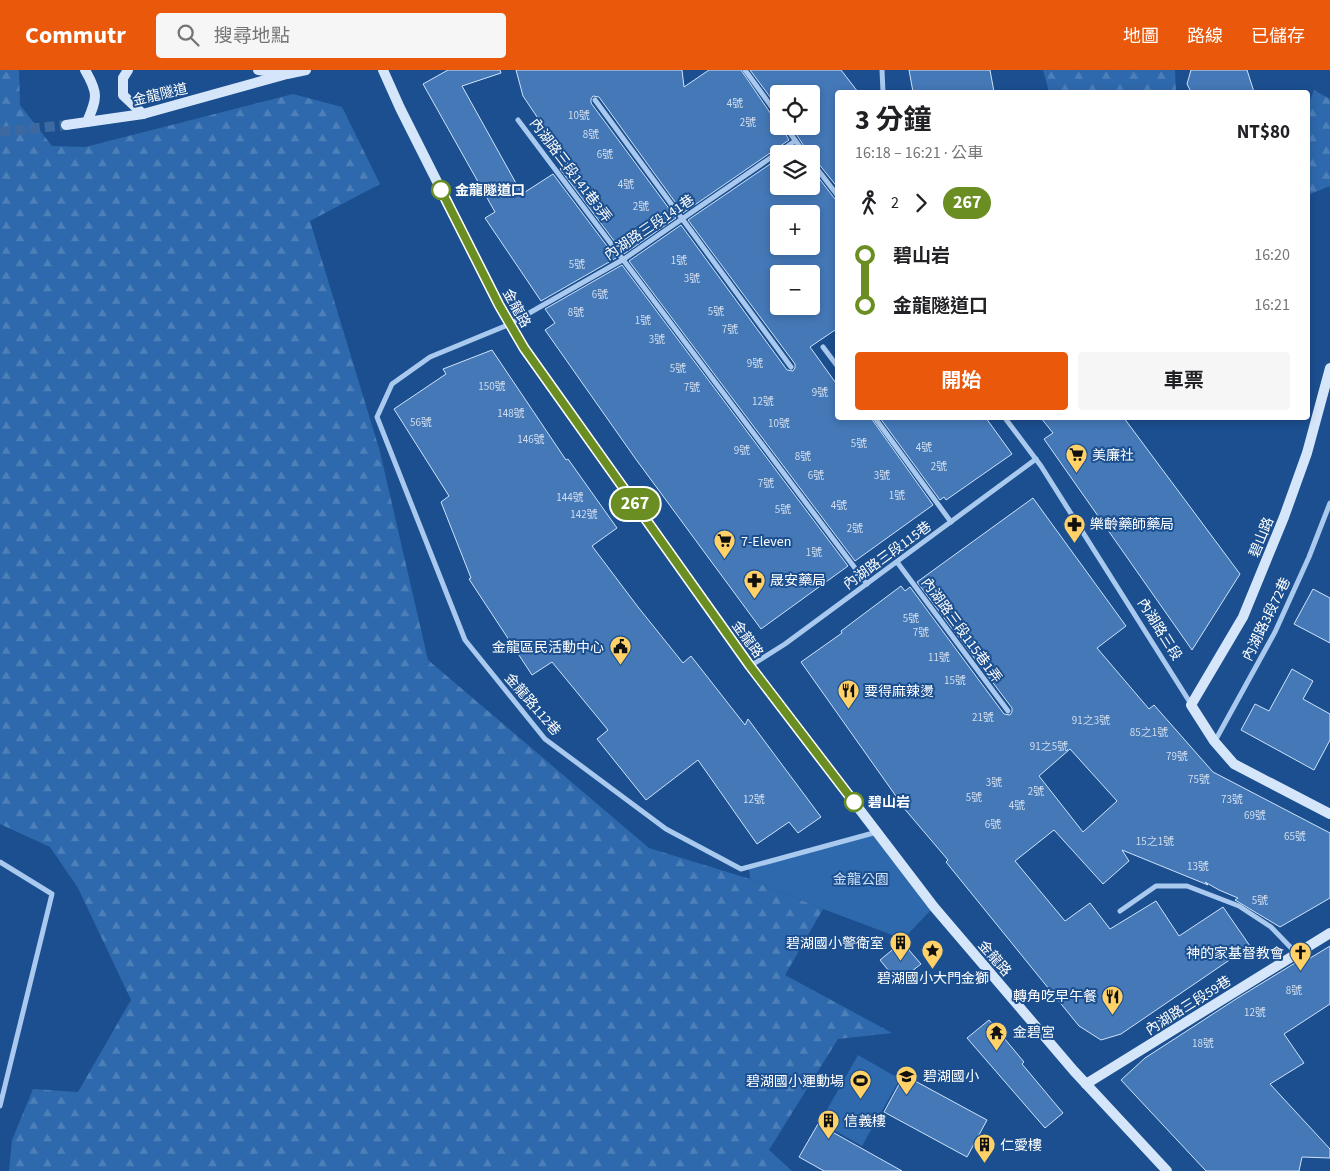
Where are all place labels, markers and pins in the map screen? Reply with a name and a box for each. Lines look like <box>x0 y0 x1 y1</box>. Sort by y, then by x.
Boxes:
marker: 金龍隧道口 <box>431 180 451 200</box>
place label: 金龍隧道口 <box>455 181 525 201</box>
supermarket icon: 美廉社 <box>1064 443 1088 474</box>
place label: 美廉社 <box>1092 446 1134 466</box>
pharmacy icon: 樂齡藥師藥局 <box>1062 512 1086 543</box>
place label: 樂齡藥師藥局 <box>1090 515 1174 535</box>
supermarket icon: 7-Eleven <box>713 529 737 560</box>
place label: 7-Eleven <box>741 532 791 552</box>
pharmacy icon: 晟安藥局 <box>742 568 766 599</box>
place label: 晟安藥局 <box>770 571 826 591</box>
public building icon: 金龍區民活動中心 <box>608 635 632 666</box>
place label: 金龍區民活動中心 <box>492 638 604 658</box>
restaurant icon: 要得麻辣燙 <box>836 679 860 710</box>
place label: 要得麻辣燙 <box>864 682 934 702</box>
marker: 碧山岩 <box>844 792 864 812</box>
place label: 碧山岩 <box>868 793 910 813</box>
building icon: 碧湖國小警衛室 <box>888 931 912 962</box>
place label: 碧湖國小警衛室 <box>786 934 884 954</box>
place icon: 碧湖國小大門金獅 <box>921 938 945 969</box>
church icon: 神的家基督教會 <box>1288 941 1312 972</box>
place label: 神的家基督教會 <box>1186 944 1284 964</box>
place label: 碧湖國小大門金獅 <box>877 969 989 989</box>
restaurant icon: 轉角吃早午餐 <box>1101 984 1125 1015</box>
place label: 轉角吃早午餐 <box>1013 987 1097 1007</box>
temple icon: 金碧宮 <box>985 1020 1009 1051</box>
place label: 金碧宮 <box>1013 1023 1055 1043</box>
school or university icon: 碧湖國小 <box>895 1064 919 1095</box>
place label: 碧湖國小 <box>923 1067 979 1087</box>
sports icon: 碧湖國小運動場 <box>848 1069 872 1100</box>
place label: 碧湖國小運動場 <box>746 1072 844 1092</box>
building icon: 信義樓 <box>816 1109 840 1140</box>
place label: 信義樓 <box>844 1112 886 1132</box>
building icon: 仁愛樓 <box>972 1133 996 1164</box>
place label: 仁愛樓 <box>1000 1136 1042 1156</box>

